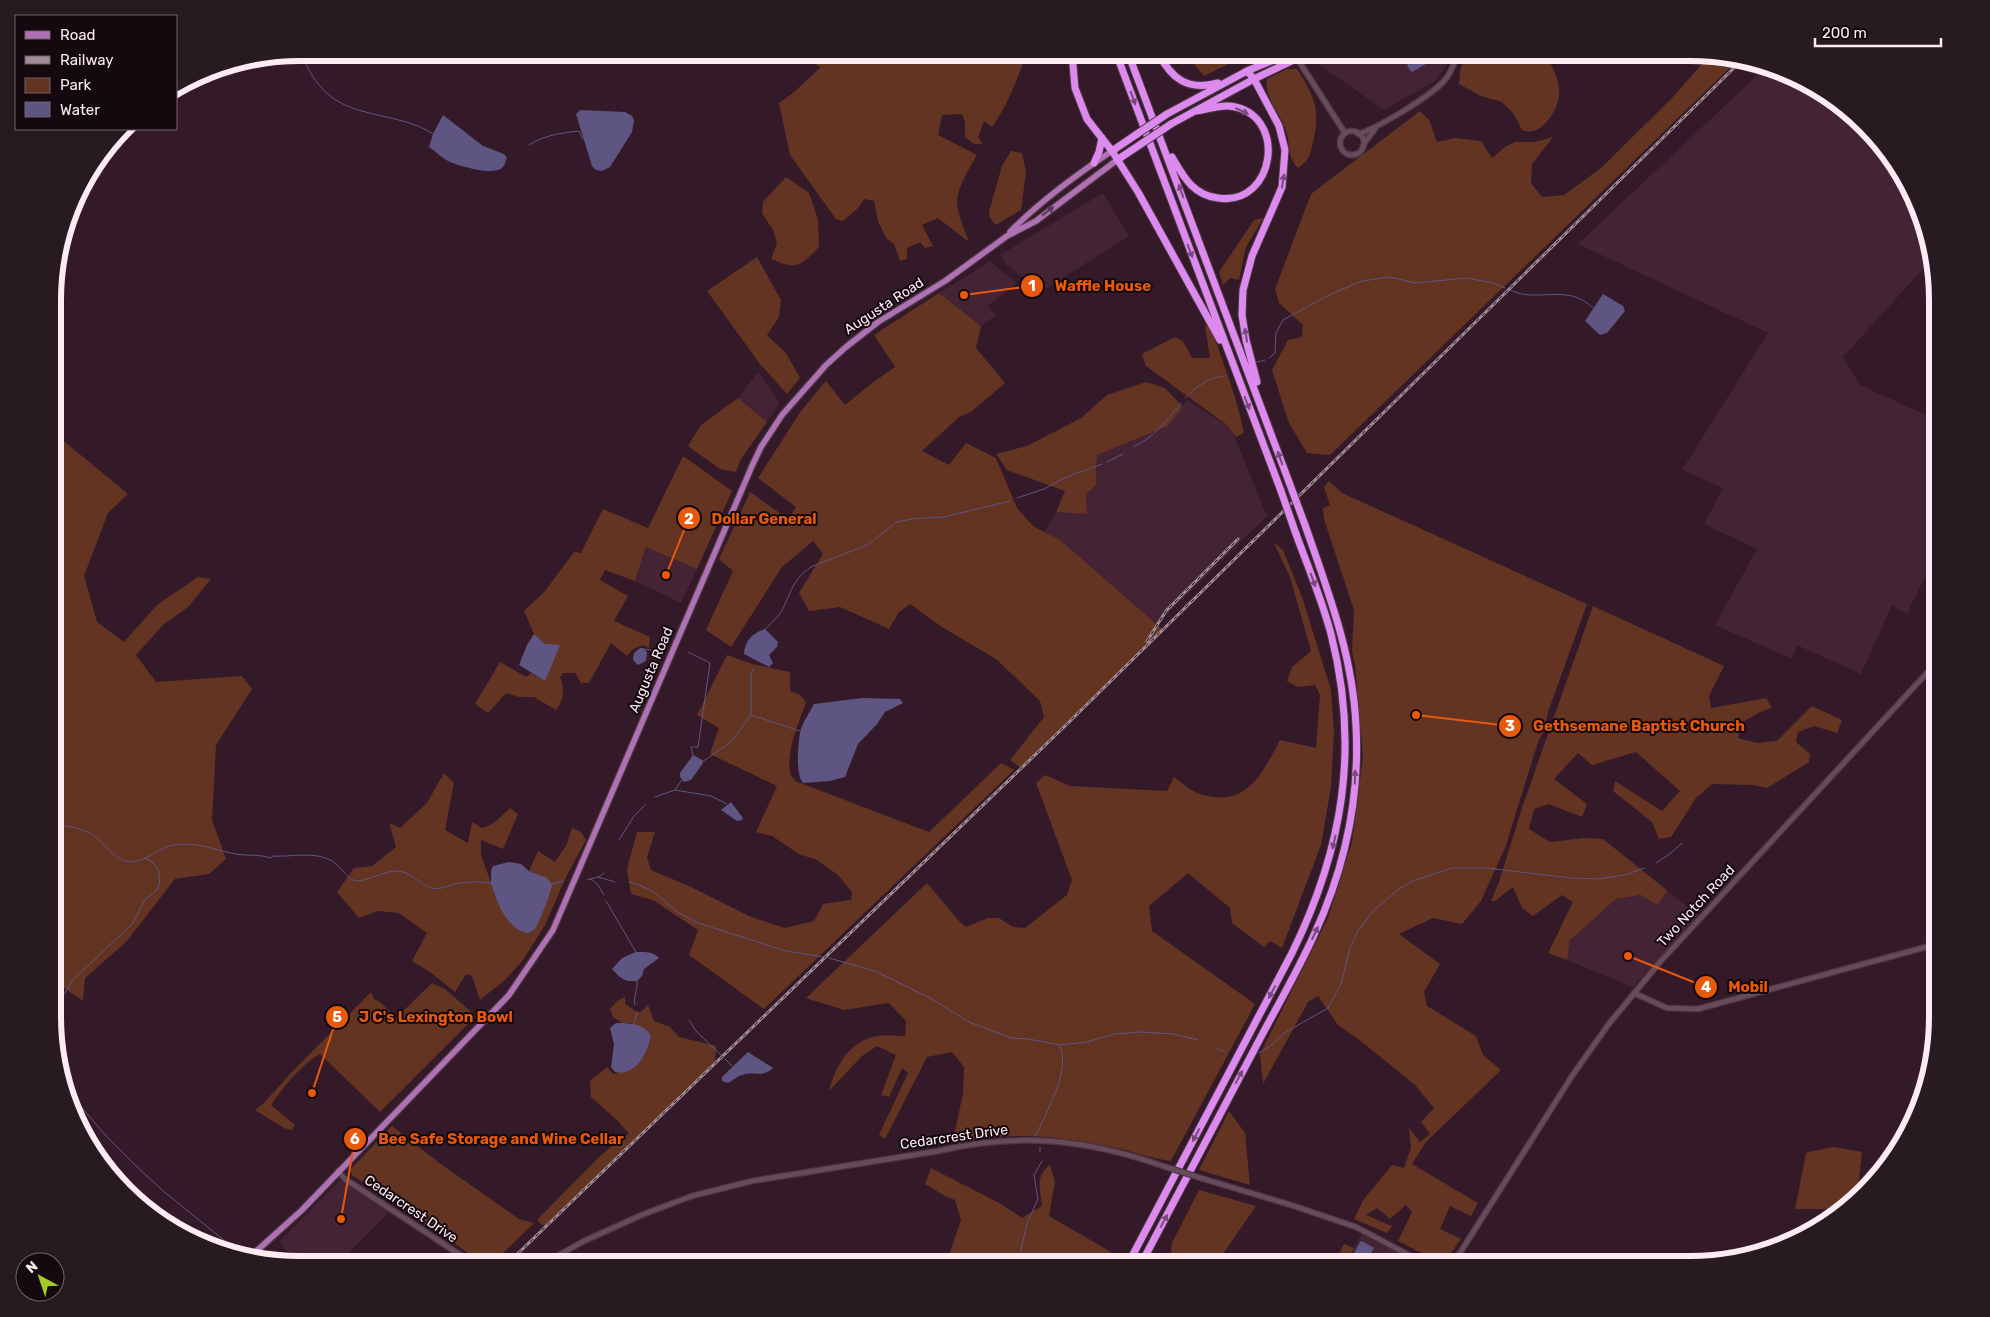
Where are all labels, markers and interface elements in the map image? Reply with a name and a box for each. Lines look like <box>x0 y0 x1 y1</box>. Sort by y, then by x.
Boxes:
legend <box>15 15 178 130</box>
scale bar <box>1815 15 1941 47</box>
text: 200 m <box>1822 24 1867 42</box>
text: Road <box>60 26 96 44</box>
text: Railway <box>60 51 114 69</box>
text: Park <box>60 76 91 94</box>
one-way arrow <box>1130 91 1138 105</box>
text: Water <box>60 101 100 119</box>
one-way arrow <box>1235 107 1249 115</box>
one-way arrow <box>1280 172 1288 188</box>
one-way arrow <box>1177 183 1185 198</box>
one-way arrow <box>1041 205 1054 216</box>
one-way arrow <box>1187 243 1194 258</box>
callout: Waffle House <box>1020 271 1161 301</box>
street label: Augusta Road <box>841 274 927 338</box>
text: 1 <box>1028 277 1036 295</box>
text: Waffle House <box>1055 277 1151 295</box>
one-way arrow <box>1241 327 1249 343</box>
one-way arrow <box>1243 396 1251 410</box>
one-way arrow <box>1276 450 1283 465</box>
callout: Dollar General <box>676 503 827 533</box>
text: 2 <box>684 510 694 528</box>
text: Dollar General <box>711 510 817 528</box>
one-way arrow <box>1309 573 1317 588</box>
street label: Augusta Road <box>625 625 677 715</box>
callout: Gethsemane Baptist Church <box>1498 711 1755 741</box>
text: 3 <box>1505 717 1515 735</box>
text: Gethsemane Baptist Church <box>1533 717 1745 735</box>
one-way arrow <box>1351 769 1359 785</box>
one-way arrow <box>1330 835 1338 850</box>
street label: Two Notch Road <box>1654 862 1738 950</box>
one-way arrow <box>1311 926 1319 941</box>
callout: Mobil <box>1694 972 1778 1002</box>
text: 4 <box>1701 978 1711 996</box>
text: Mobil <box>1728 978 1768 996</box>
one-way arrow <box>1268 984 1276 999</box>
callout: J C's Lexington Bowl <box>325 1002 523 1032</box>
text: 5 <box>332 1008 342 1026</box>
text: J C's Lexington Bowl <box>359 1008 513 1026</box>
one-way arrow <box>1235 1070 1243 1085</box>
street label: Cedarcrest Drive <box>899 1121 1009 1153</box>
callout: Bee Safe Storage and Wine Cellar <box>343 1124 633 1154</box>
one-way arrow <box>1191 1128 1200 1142</box>
text: 6 <box>350 1130 360 1148</box>
text: Bee Safe Storage and Wine Cellar <box>378 1130 624 1148</box>
street label: Cedarcrest Drive <box>361 1172 461 1247</box>
one-way arrow <box>1160 1214 1168 1228</box>
north arrow <box>15 1252 65 1302</box>
text: N <box>23 1258 41 1277</box>

